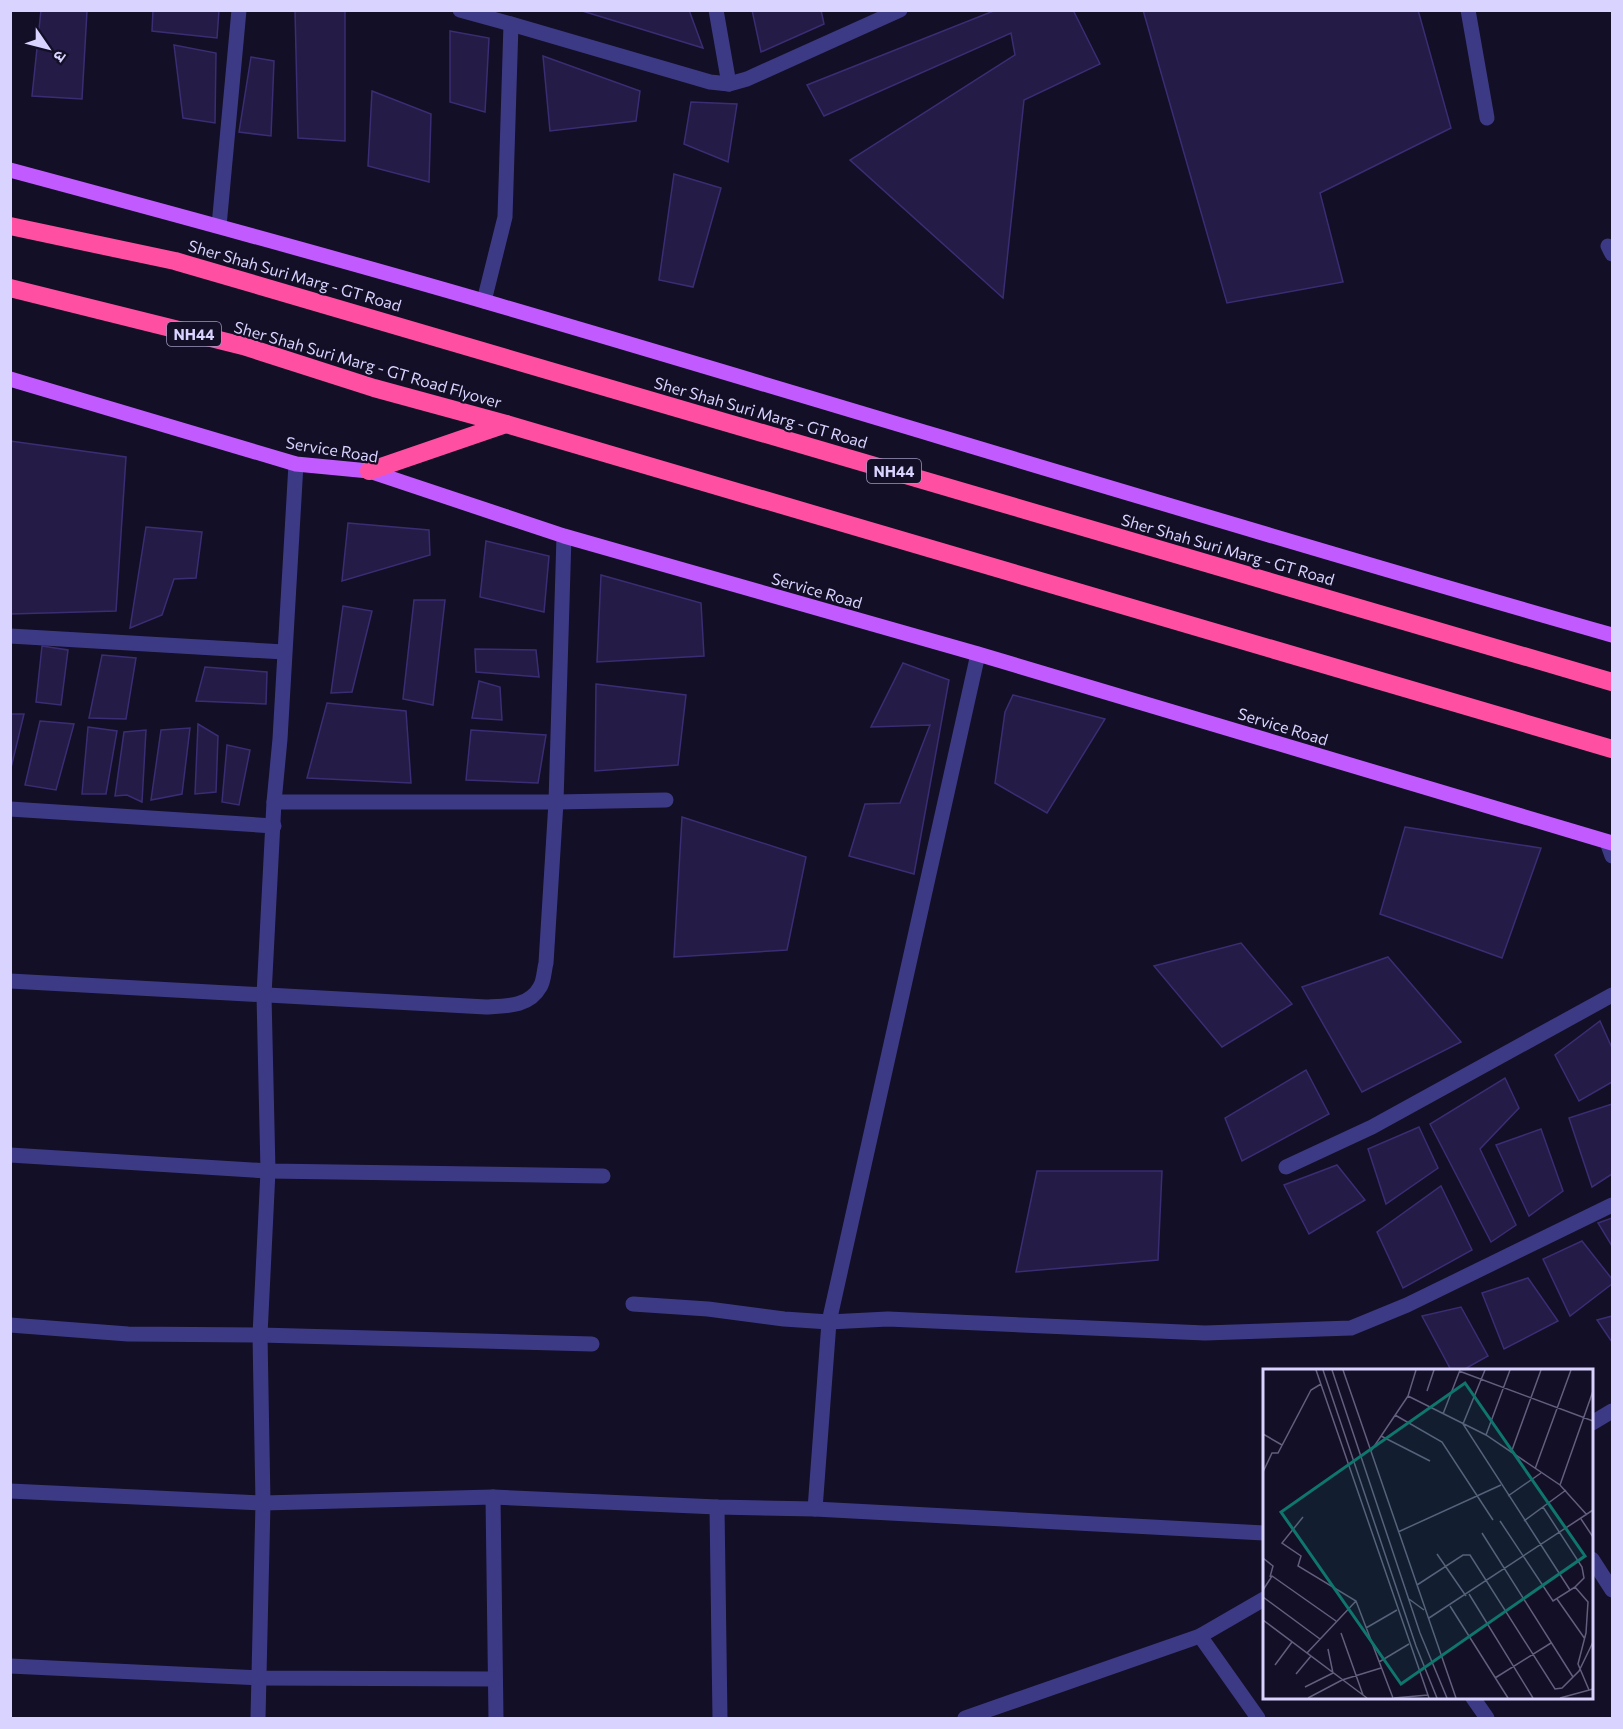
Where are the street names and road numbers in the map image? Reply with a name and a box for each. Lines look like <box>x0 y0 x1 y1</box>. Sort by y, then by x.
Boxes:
street label: Sher Shah Suri Marg - GT Road <box>186 235 404 315</box>
street label: Sher Shah Suri Marg - GT Road Flyover <box>232 317 505 412</box>
road number: NH44 <box>167 322 221 346</box>
street label: Sher Shah Suri Marg - GT Road <box>652 372 870 452</box>
street label: Service Road <box>284 432 380 466</box>
road number: NH44 <box>867 459 921 483</box>
street label: Sher Shah Suri Marg - GT Road <box>1119 509 1337 589</box>
street label: Service Road <box>770 568 864 612</box>
street label: Service Road <box>1236 703 1330 749</box>

